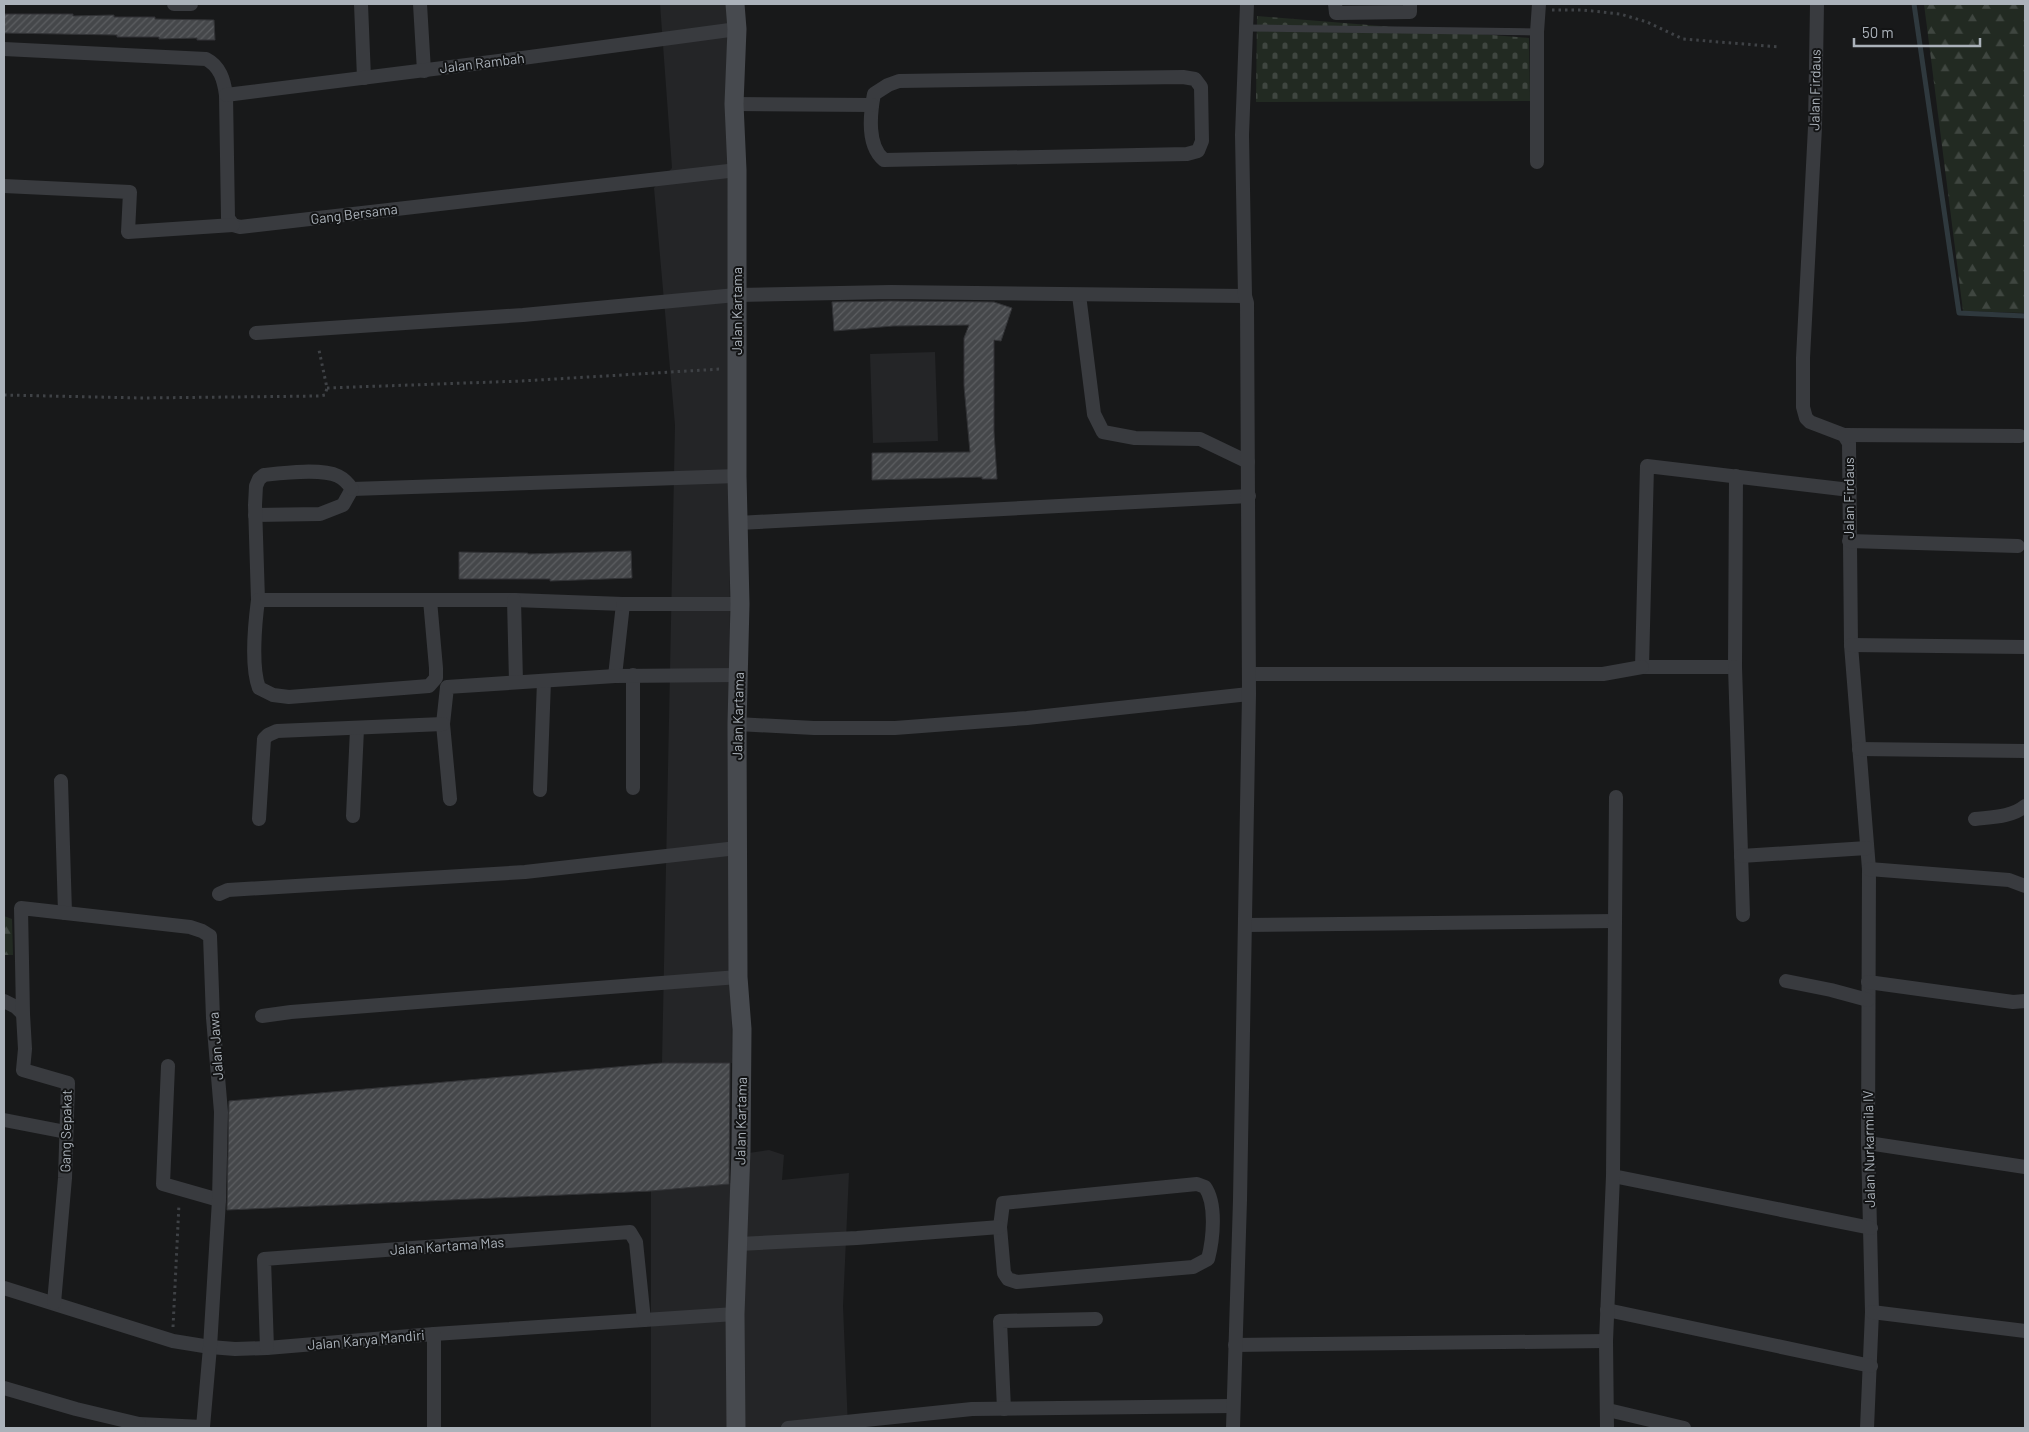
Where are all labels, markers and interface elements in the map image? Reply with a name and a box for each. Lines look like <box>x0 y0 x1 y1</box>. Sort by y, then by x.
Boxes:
scale bar <box>1854 15 1980 47</box>
text: 50 m <box>1862 23 1894 41</box>
street label: Jalan Rambah <box>438 49 525 76</box>
street label: Jalan Firdaus <box>1805 49 1824 131</box>
street label: Gang Bersama <box>310 200 398 227</box>
street label: Jalan Kartama <box>728 267 745 355</box>
street label: Jalan Firdaus <box>1840 457 1857 539</box>
street label: Jalan Kartama <box>728 672 747 760</box>
street label: Jalan Jawa <box>205 1011 226 1081</box>
street label: Jalan Kartama <box>731 1077 750 1165</box>
street label: Gang Sepakat <box>56 1089 75 1173</box>
street label: Jalan Nurkarmila IV <box>1859 1090 1878 1208</box>
street label: Jalan Kartama Mas <box>389 1233 505 1258</box>
street label: Jalan Karya Mandiri <box>306 1326 425 1353</box>

